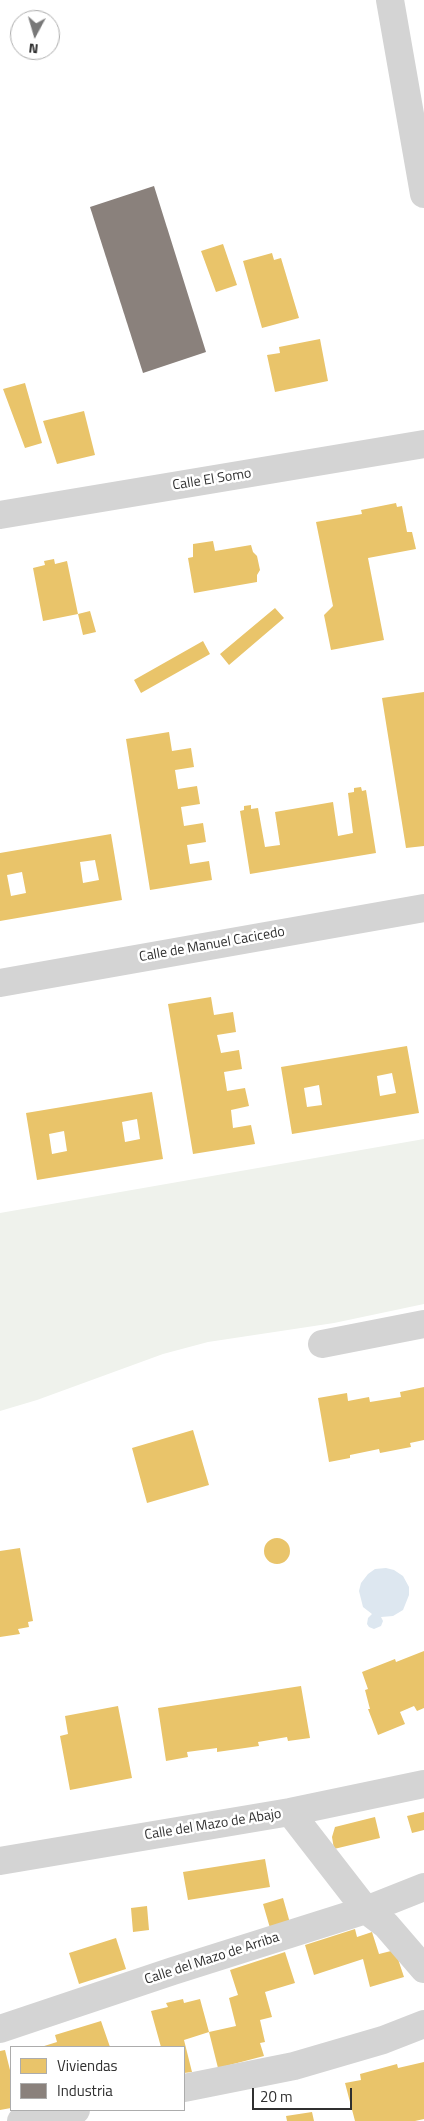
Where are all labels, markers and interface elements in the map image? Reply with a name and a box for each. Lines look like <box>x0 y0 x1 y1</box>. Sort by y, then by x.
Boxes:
north arrow <box>10 10 60 60</box>
text: N <box>28 38 39 60</box>
street label: Calle El Somo <box>171 465 253 495</box>
street label: Calle de Manuel Cacicedo <box>138 924 286 966</box>
street label: Calle del Mazo de Abajo <box>143 1806 283 1844</box>
street label: Calle del Mazo de Arriba <box>143 1929 281 1989</box>
legend <box>10 2046 185 2111</box>
text: Viviendas <box>57 2054 118 2077</box>
scale bar <box>254 2078 354 2110</box>
text: Industria <box>57 2079 113 2102</box>
text: 20 m <box>260 2085 293 2108</box>

